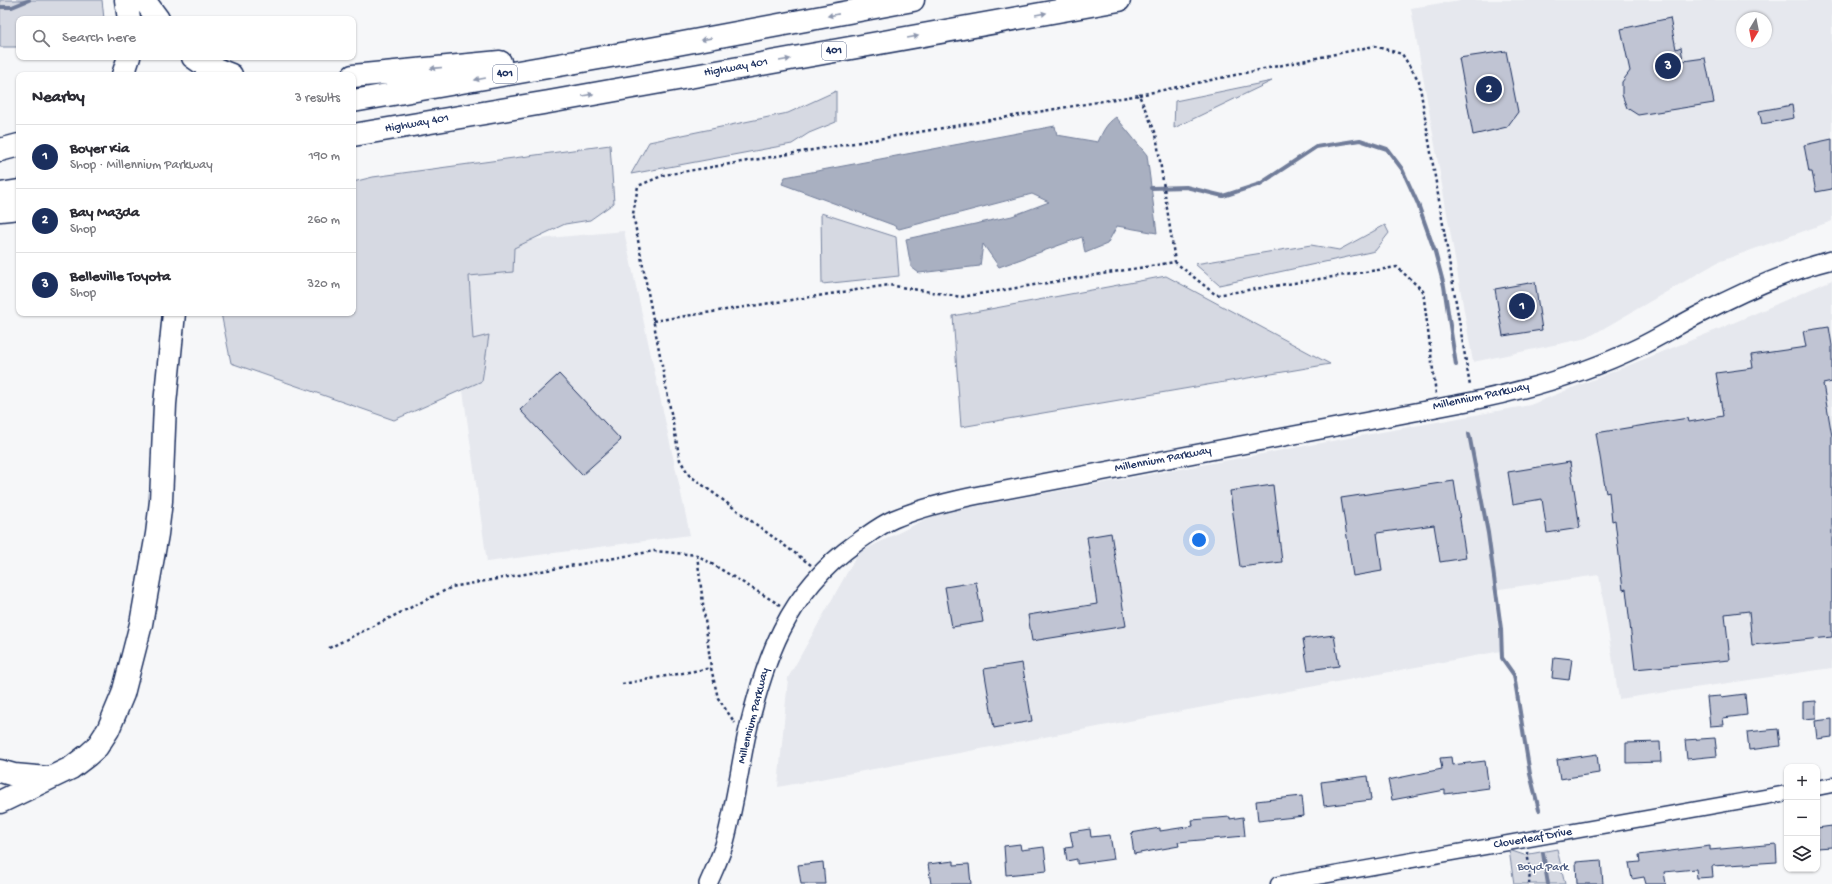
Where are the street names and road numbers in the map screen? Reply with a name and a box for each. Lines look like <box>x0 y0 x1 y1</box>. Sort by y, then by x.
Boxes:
road number: 401 <box>822 42 846 60</box>
street label: Highway 401 <box>703 55 769 81</box>
road number: 401 <box>493 65 517 83</box>
street label: Highway 401 <box>384 111 450 137</box>
street label: Millennium Parkway <box>1432 380 1531 414</box>
street label: Millennium Parkway <box>1113 444 1213 476</box>
street label: Millennium Parkway <box>735 667 773 765</box>
street label: Cloverleaf Drive <box>1493 825 1574 853</box>

